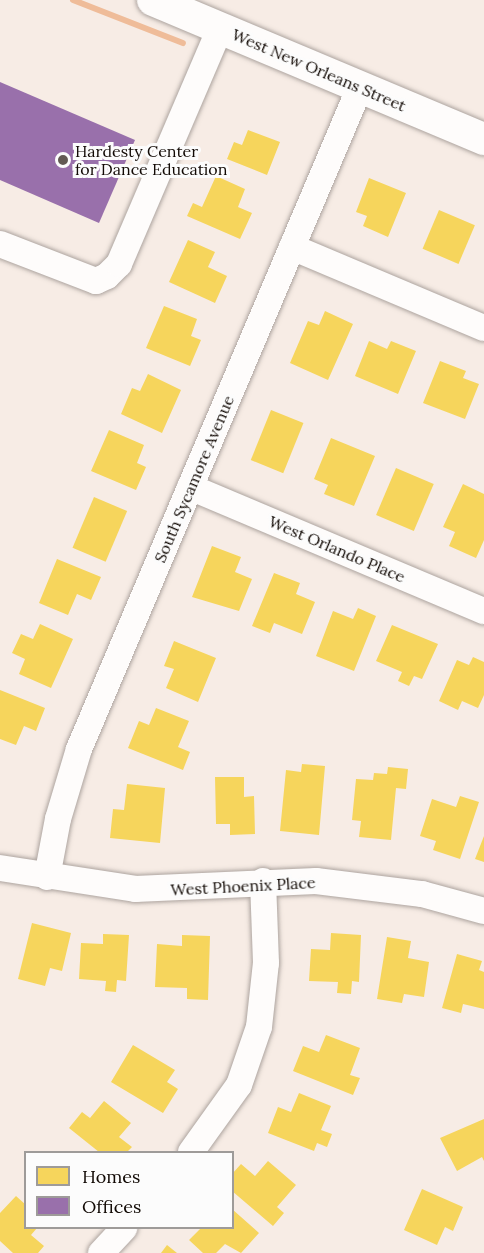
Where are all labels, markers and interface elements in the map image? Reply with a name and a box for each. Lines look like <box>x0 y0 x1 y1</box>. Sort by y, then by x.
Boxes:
street label: West New Orleans Street <box>229 25 409 115</box>
place label: Hardesty Center for Dance Education <box>75 141 227 179</box>
marker: Hardesty Center for Dance Education <box>56 153 70 167</box>
street label: South Sycamore Avenue <box>150 393 238 565</box>
street label: West Orlando Place <box>266 512 408 586</box>
street label: West Phoenix Place <box>170 873 316 899</box>
legend <box>24 1151 234 1229</box>
text: Homes <box>82 1165 140 1188</box>
text: Offices <box>82 1195 141 1218</box>

